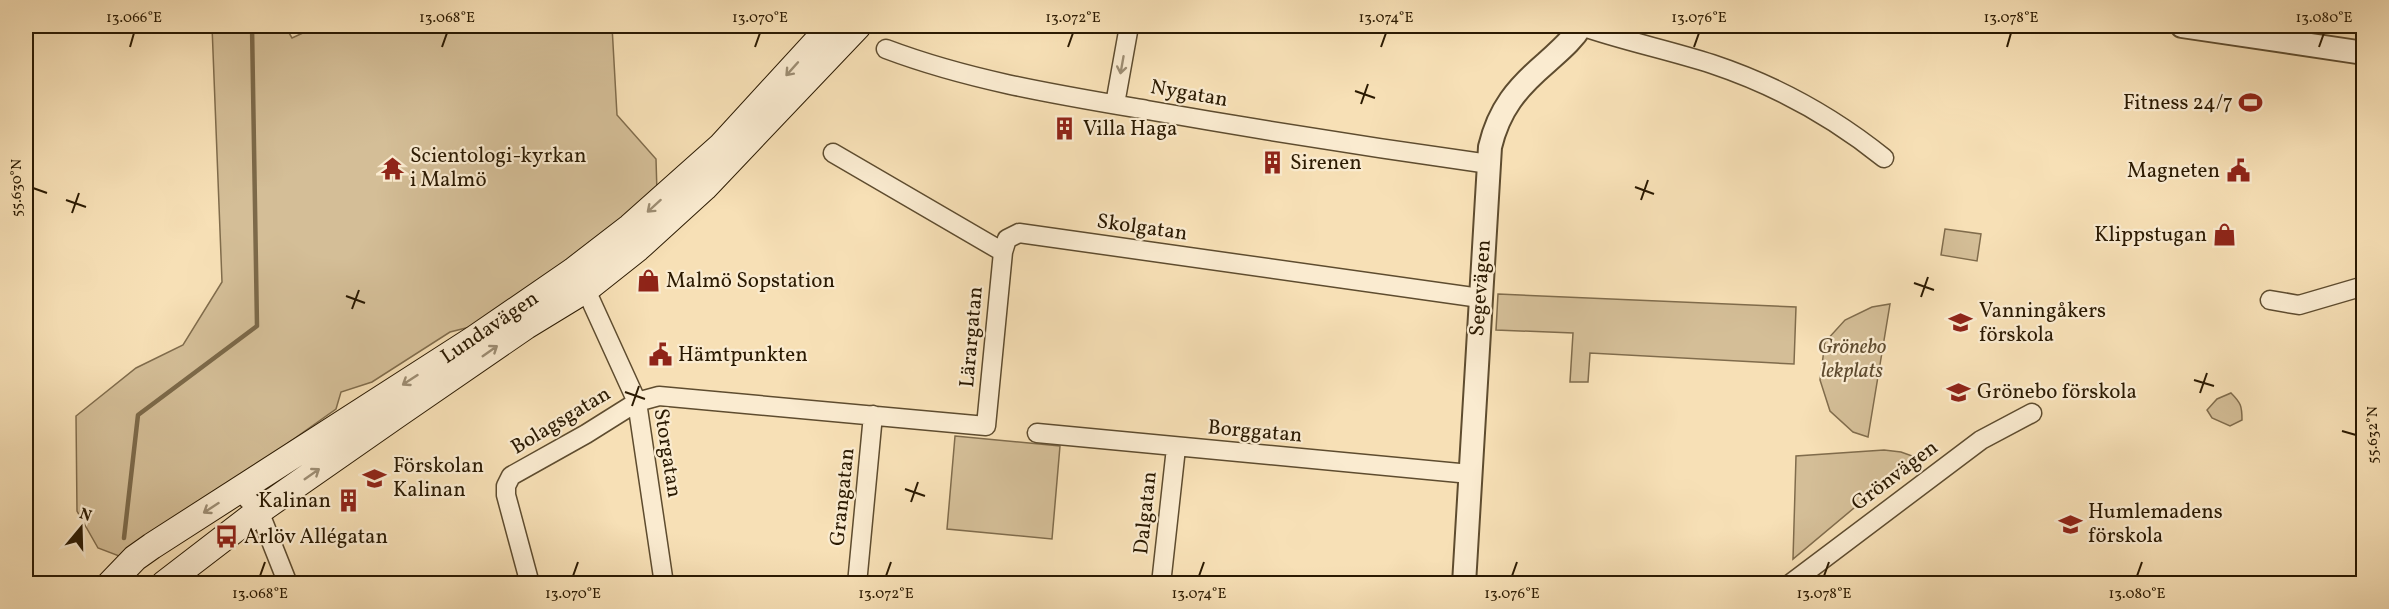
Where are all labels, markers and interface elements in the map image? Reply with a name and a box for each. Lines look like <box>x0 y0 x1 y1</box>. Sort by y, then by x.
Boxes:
text: 13.066°E <box>106 8 162 29</box>
text: 13.068°E <box>419 8 475 29</box>
text: 13.070°E <box>732 8 788 29</box>
text: 13.072°E <box>1045 8 1101 29</box>
text: 13.074°E <box>1359 8 1413 29</box>
text: 13.076°E <box>1671 8 1727 29</box>
text: 13.078°E <box>1983 8 2039 29</box>
text: 13.080°E <box>2295 8 2353 29</box>
one-way arrow <box>1116 55 1127 74</box>
one-way arrow <box>785 61 799 76</box>
street label: Nygatan <box>1148 73 1230 115</box>
place label: Fitness 24/7 <box>2123 89 2233 118</box>
sports icon: Fitness 24/7 <box>2238 90 2264 116</box>
place label: Villa Haga <box>1083 115 1177 144</box>
building icon: Villa Haga <box>1052 116 1078 142</box>
place label: Scientologi-kyrkan i Malmö <box>410 142 587 195</box>
place label: Sirenen <box>1290 149 1362 178</box>
building icon: Sirenen <box>1259 150 1285 176</box>
temple icon: Scientologi-kyrkan i Malmö <box>379 155 405 181</box>
place label: Magneten <box>2127 157 2220 186</box>
public building icon: Magneten <box>2225 158 2251 184</box>
text: 55.630°N <box>7 159 28 217</box>
one-way arrow <box>646 199 661 213</box>
street label: Skolgatan <box>1095 207 1189 249</box>
place label: Klippstugan <box>2094 221 2207 250</box>
shop icon: Klippstugan <box>2212 222 2238 248</box>
street label: Segevägen <box>1463 239 1499 337</box>
place label: Malmö Sopstation <box>666 267 835 296</box>
shop icon: Malmö Sopstation <box>635 268 661 294</box>
street label: Lundavägen <box>435 284 545 372</box>
street label: Lärargatan <box>953 285 991 389</box>
place label: Vanningåkers förskola <box>1979 297 2106 350</box>
school or university icon: Vanningåkers förskola <box>1948 310 1974 336</box>
park label: Grönebo lekplats <box>1818 333 1887 386</box>
place label: Hämtpunkten <box>678 341 808 370</box>
public building icon: Hämtpunkten <box>647 342 673 368</box>
one-way arrow <box>481 345 497 357</box>
one-way arrow <box>402 375 419 387</box>
place label: Grönebo förskola <box>1977 378 2137 407</box>
school or university icon: Grönebo förskola <box>1946 379 1972 405</box>
street label: Bolagsgatan <box>506 380 616 462</box>
street label: Storgatan <box>646 406 688 500</box>
text: 55.632°N <box>2363 406 2384 464</box>
street label: Borggatan <box>1206 413 1304 451</box>
street label: Grönvägen <box>1846 434 1944 518</box>
street label: Grangatan <box>823 447 863 547</box>
place label: Förskolan Kalinan <box>393 452 484 505</box>
school or university icon: Förskolan Kalinan <box>362 465 388 491</box>
one-way arrow <box>304 468 320 480</box>
street label: Dalgatan <box>1127 470 1165 556</box>
place label: Kalinan <box>258 487 331 516</box>
building icon: Kalinan <box>336 488 362 514</box>
north arrow <box>51 498 111 558</box>
place label: Humlemadens förskola <box>2088 498 2223 551</box>
one-way arrow <box>202 502 219 515</box>
text: N <box>76 503 95 528</box>
school or university icon: Humlemadens förskola <box>2057 511 2083 537</box>
place label: Arlöv Allégatan <box>244 523 388 552</box>
bus stop icon: Arlöv Allégatan <box>213 524 239 550</box>
text: 13.068°E <box>232 584 288 605</box>
text: 13.070°E <box>545 584 601 605</box>
text: 13.072°E <box>858 584 914 605</box>
text: 13.074°E <box>1172 584 1226 605</box>
text: 13.076°E <box>1484 584 1540 605</box>
text: 13.078°E <box>1796 584 1852 605</box>
text: 13.080°E <box>2108 584 2166 605</box>

